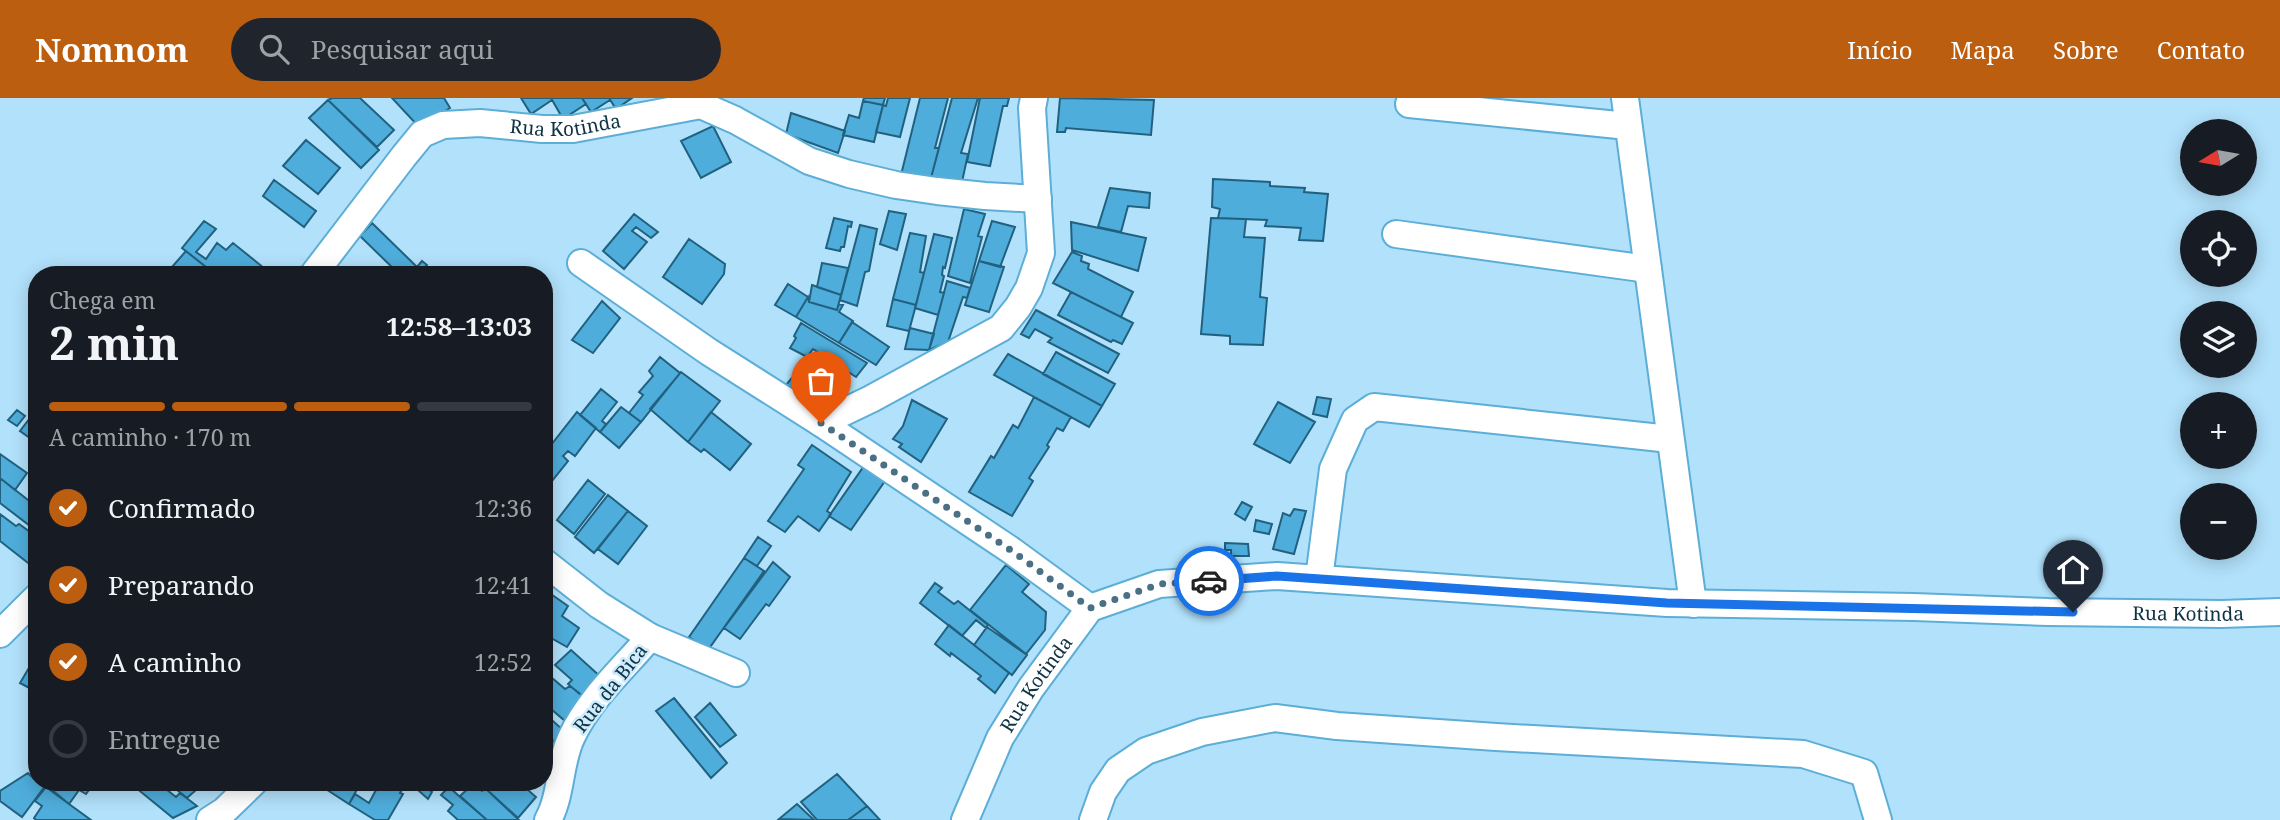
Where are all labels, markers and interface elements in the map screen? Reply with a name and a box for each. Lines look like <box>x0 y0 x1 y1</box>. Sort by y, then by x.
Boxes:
search box <box>231 18 721 81</box>
text: Nomnom <box>35 27 189 72</box>
icon: search <box>255 30 293 68</box>
text: Pesquisar aqui <box>311 31 494 67</box>
text: Início <box>1847 33 1913 66</box>
text: Mapa <box>1951 33 2015 66</box>
text: Sobre <box>2053 33 2119 66</box>
text: Contato <box>2157 33 2245 66</box>
street label: Rua Kotinda <box>509 107 623 142</box>
north arrow <box>2180 119 2258 196</box>
map controls <box>2180 119 2257 560</box>
button: locate <box>2180 210 2257 287</box>
text: Chega em <box>49 284 155 316</box>
button: layers <box>2180 301 2257 378</box>
text: 12:58–13:03 <box>386 308 532 344</box>
text: 2 min <box>49 311 179 373</box>
pin <box>791 351 851 423</box>
icon: bag <box>802 362 840 400</box>
button: + <box>2180 392 2257 469</box>
text: A caminho · 170 m <box>49 421 251 453</box>
button: − <box>2180 483 2257 560</box>
icon: check <box>49 489 87 527</box>
text: Confirmado <box>108 490 255 526</box>
text: 12:36 <box>474 492 532 524</box>
pin <box>2043 540 2103 612</box>
courier <box>1174 546 1244 616</box>
icon: home <box>2054 551 2092 589</box>
icon: car <box>1190 562 1228 600</box>
icon: check <box>49 566 87 604</box>
text: Preparando <box>108 567 255 603</box>
text: 12:41 <box>474 569 532 601</box>
street label: Rua Kotinda <box>2132 600 2244 627</box>
street label: Rua Kotinda <box>994 631 1078 737</box>
street label: Rua da Bica <box>567 638 653 738</box>
icon: check <box>49 643 87 681</box>
text: A caminho <box>108 644 242 680</box>
text: 12:52 <box>474 646 532 678</box>
text: Entregue <box>108 721 221 757</box>

